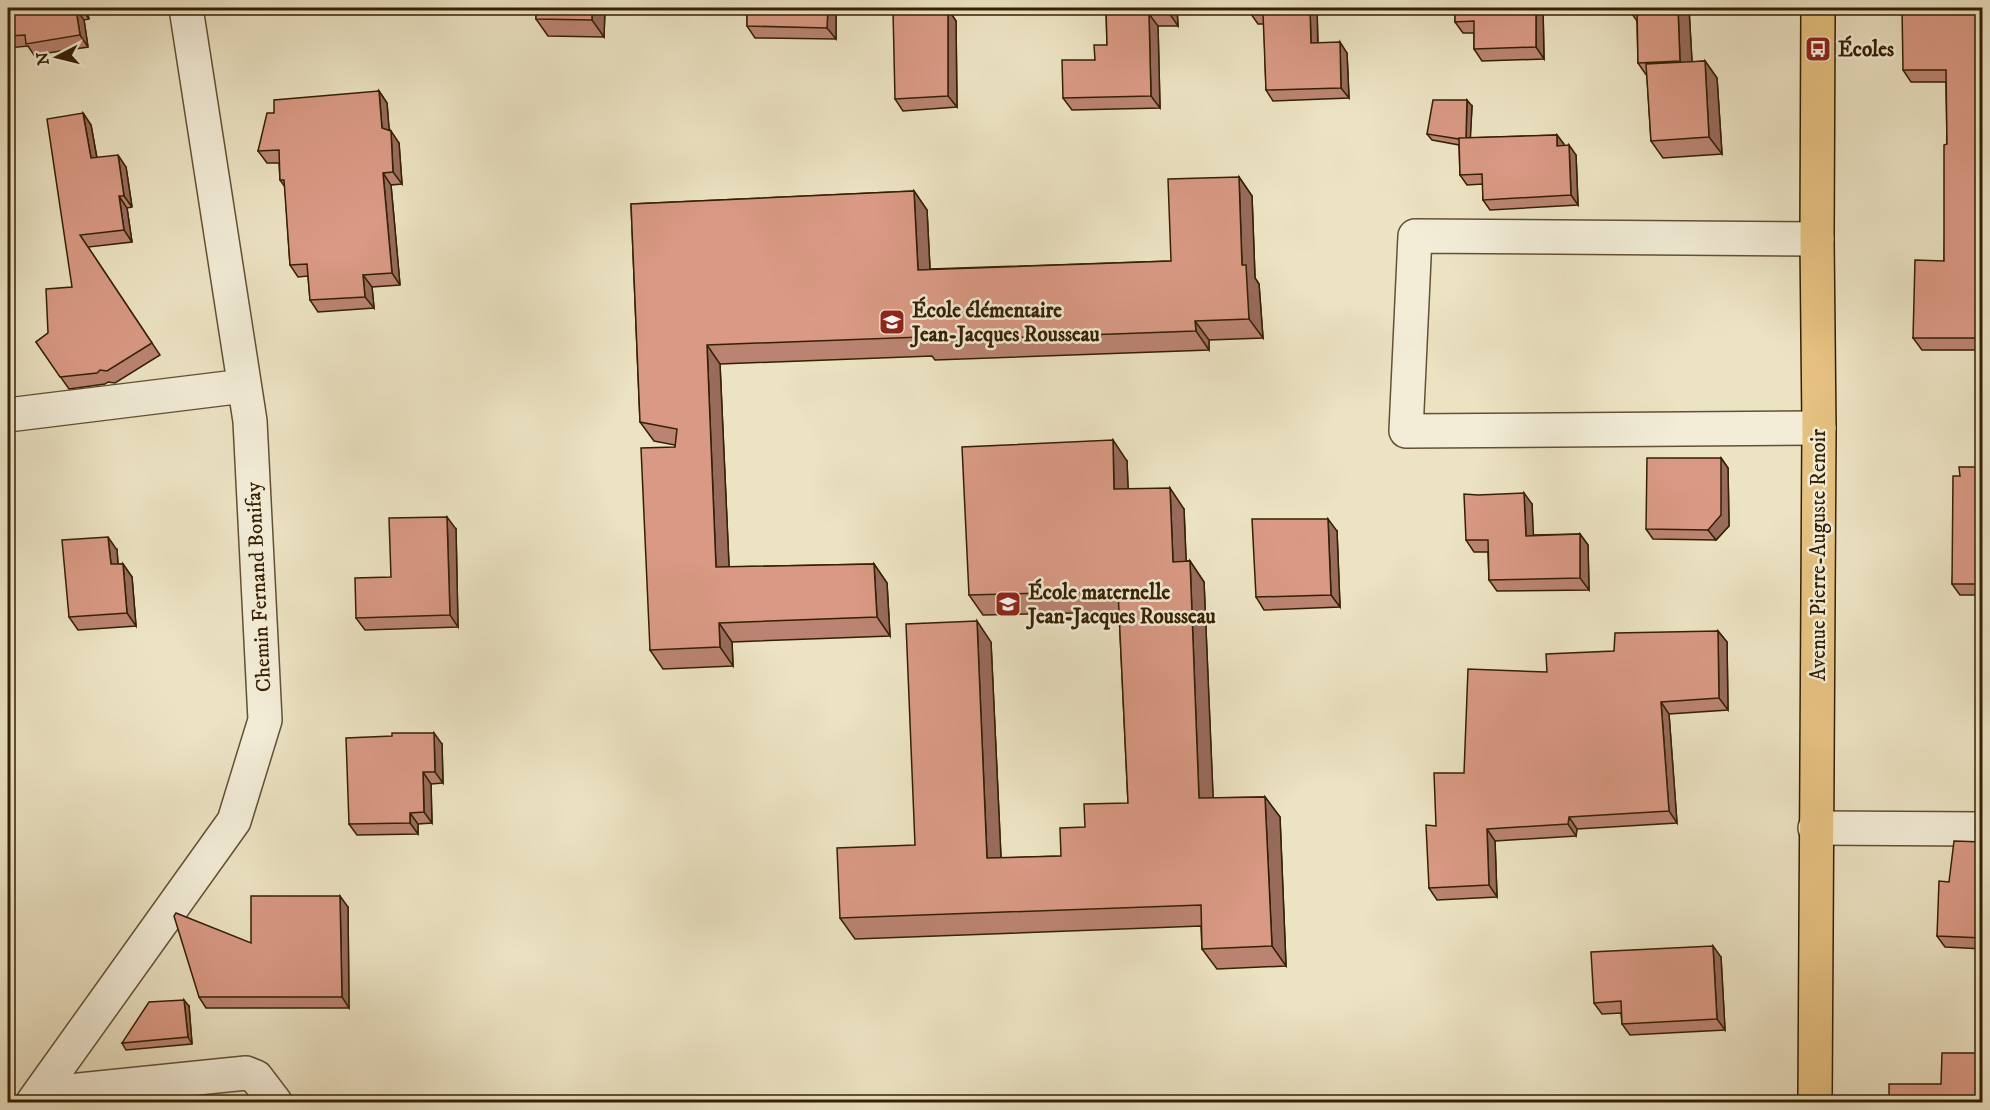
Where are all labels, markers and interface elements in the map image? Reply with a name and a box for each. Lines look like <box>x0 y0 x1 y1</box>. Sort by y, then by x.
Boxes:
north arrow <box>27 27 87 87</box>
bus stop icon: Écoles <box>1803 34 1833 64</box>
place label: Écoles <box>1838 35 1894 63</box>
text: N <box>32 51 54 66</box>
place label: École élémentaire Jean-Jacques Rousseau <box>910 296 1100 348</box>
school or university icon: École élémentaire Jean-Jacques Rousseau <box>877 307 907 337</box>
street label: Avenue Pierre-Auguste Renoir <box>1806 429 1832 681</box>
street label: Chemin Fernand Bonifay <box>240 480 277 693</box>
place label: École maternelle Jean-Jacques Rousseau <box>1026 578 1216 630</box>
school or university icon: École maternelle Jean-Jacques Rousseau <box>993 589 1023 619</box>

